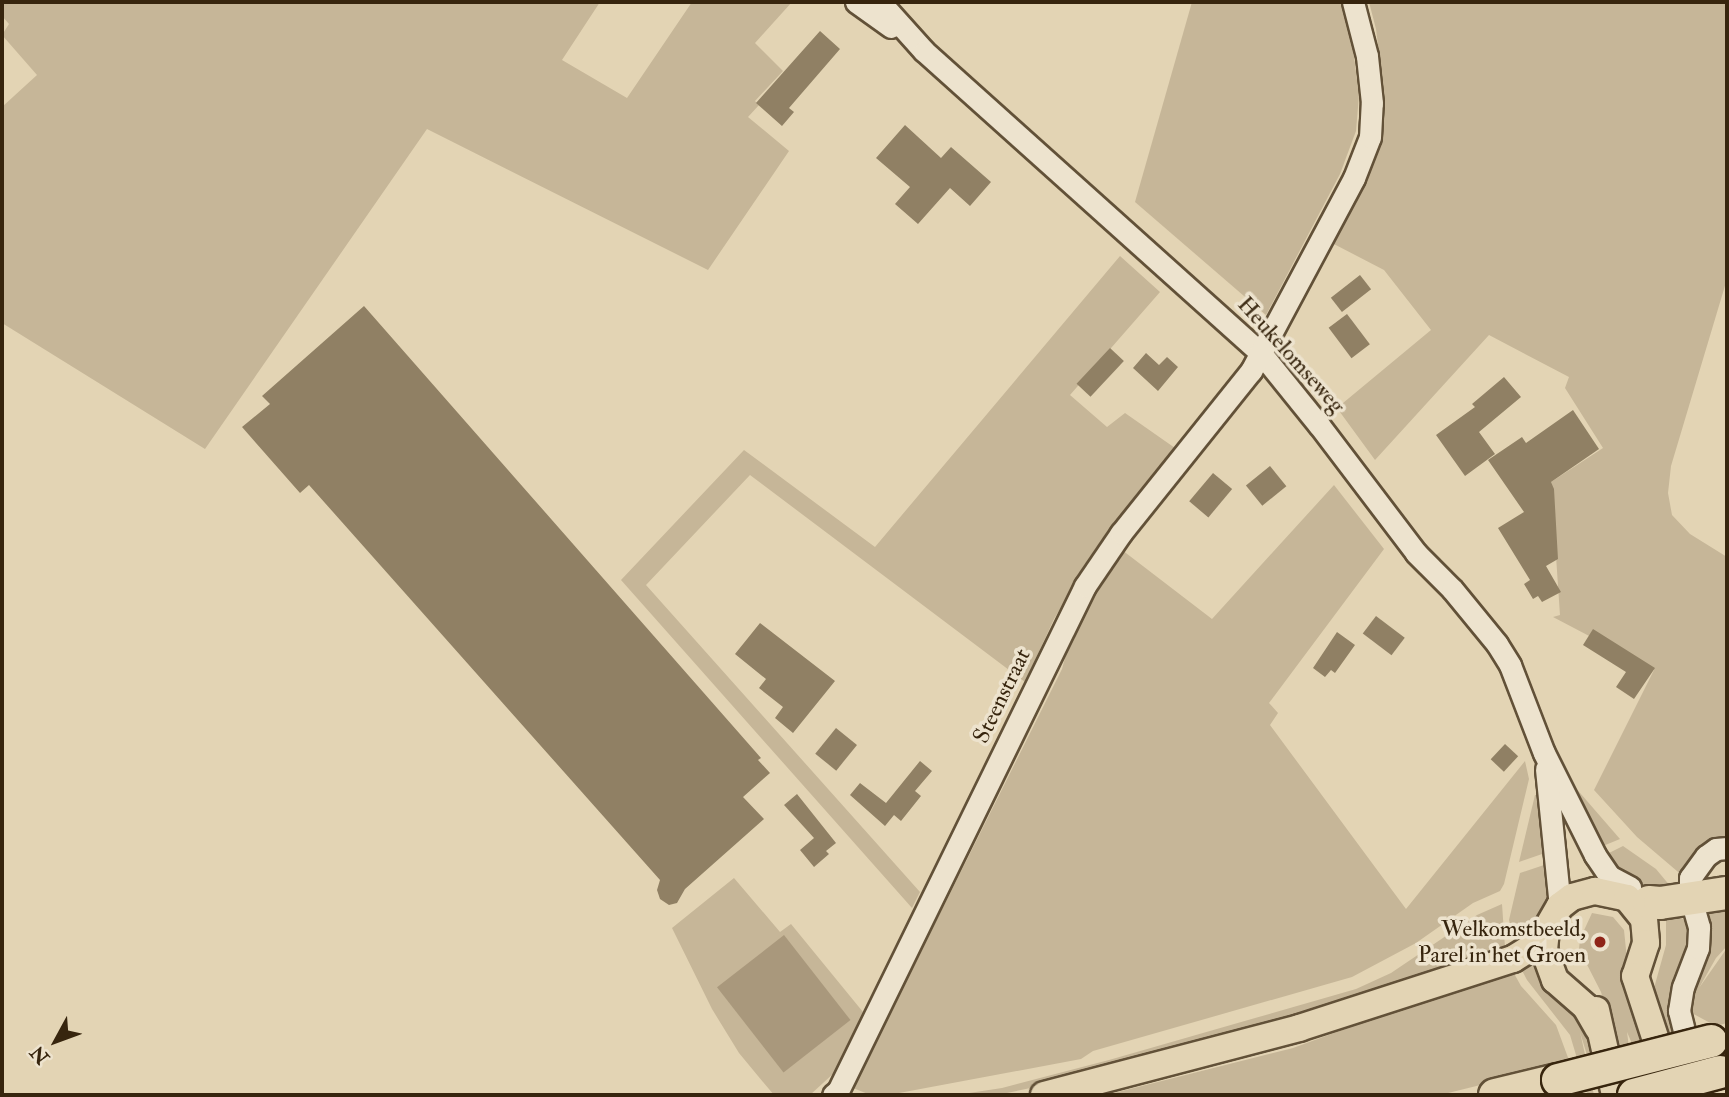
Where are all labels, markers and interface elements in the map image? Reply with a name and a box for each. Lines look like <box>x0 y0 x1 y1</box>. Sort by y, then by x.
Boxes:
street label: Heukelomseweg <box>1231 291 1351 419</box>
street label: Steenstraat <box>967 644 1037 748</box>
place label: Welkomstbeeld, Parel in het Groen <box>1418 915 1586 969</box>
marker: Welkomstbeeld, Parel in het Groen <box>1592 934 1608 950</box>
north arrow <box>21 1006 91 1076</box>
text: N <box>26 1040 55 1069</box>

